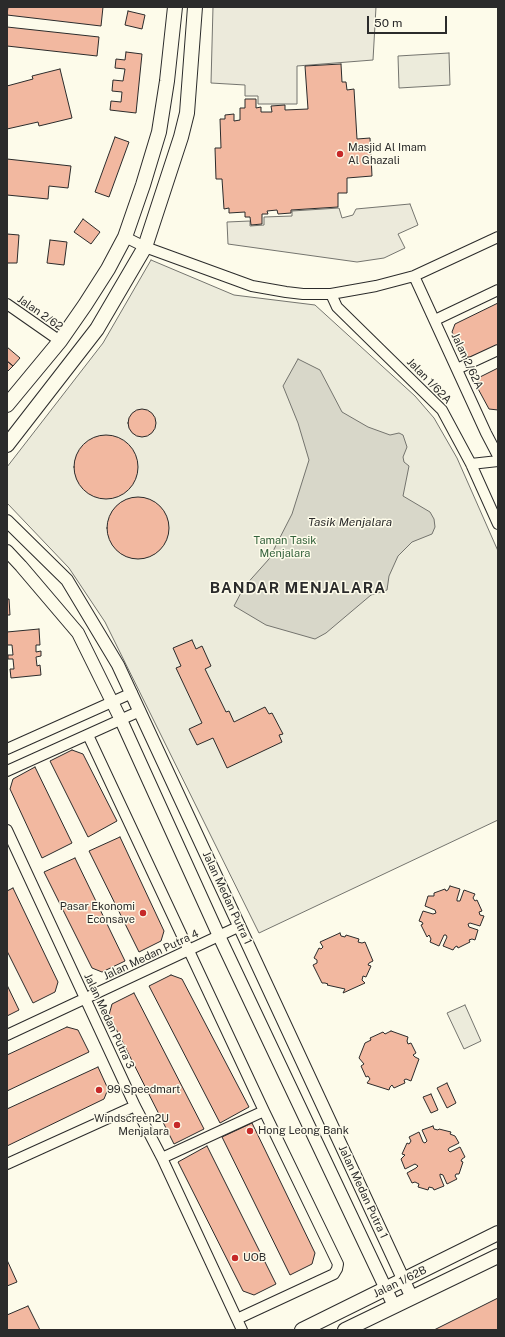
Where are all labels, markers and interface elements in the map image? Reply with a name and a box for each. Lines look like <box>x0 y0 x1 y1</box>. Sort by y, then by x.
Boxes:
scale bar <box>369 8 449 34</box>
text: 50 m <box>374 16 402 30</box>
place label: Masjid Al Imam Al Ghazali <box>348 141 426 167</box>
marker: Masjid Al Imam Al Ghazali <box>335 149 345 159</box>
street label: Jalan 2/62 <box>15 293 65 333</box>
street label: Jalan 2/62A <box>448 331 486 391</box>
street label: Jalan 1/62A <box>404 355 454 407</box>
water label: Tasik Menjalara <box>308 515 392 529</box>
park label: Taman Tasik Menjalara <box>253 534 317 560</box>
district label: BANDAR MENJALARA <box>210 579 386 597</box>
street label: Jalan Medan Putra 1 <box>200 849 254 947</box>
place label: Pasar Ekonomi Econsave <box>60 900 135 926</box>
marker: Pasar Ekonomi Econsave <box>138 908 148 918</box>
street label: Jalan Medan Putra 4 <box>101 927 201 983</box>
street label: Jalan Medan Putra 3 <box>81 971 137 1071</box>
place label: 99 Speedmart <box>107 1083 180 1097</box>
marker: 99 Speedmart <box>94 1085 104 1095</box>
place label: Windscreen2U Menjalara <box>94 1112 169 1138</box>
marker: Windscreen2U Menjalara <box>172 1120 182 1130</box>
place label: Hong Leong Bank <box>258 1124 349 1138</box>
marker: Hong Leong Bank <box>245 1126 255 1136</box>
street label: Jalan Medan Putra 1 <box>336 1143 390 1241</box>
place label: UOB <box>243 1251 266 1265</box>
marker: UOB <box>230 1253 240 1263</box>
street label: Jalan 1/62B <box>371 1263 429 1301</box>

